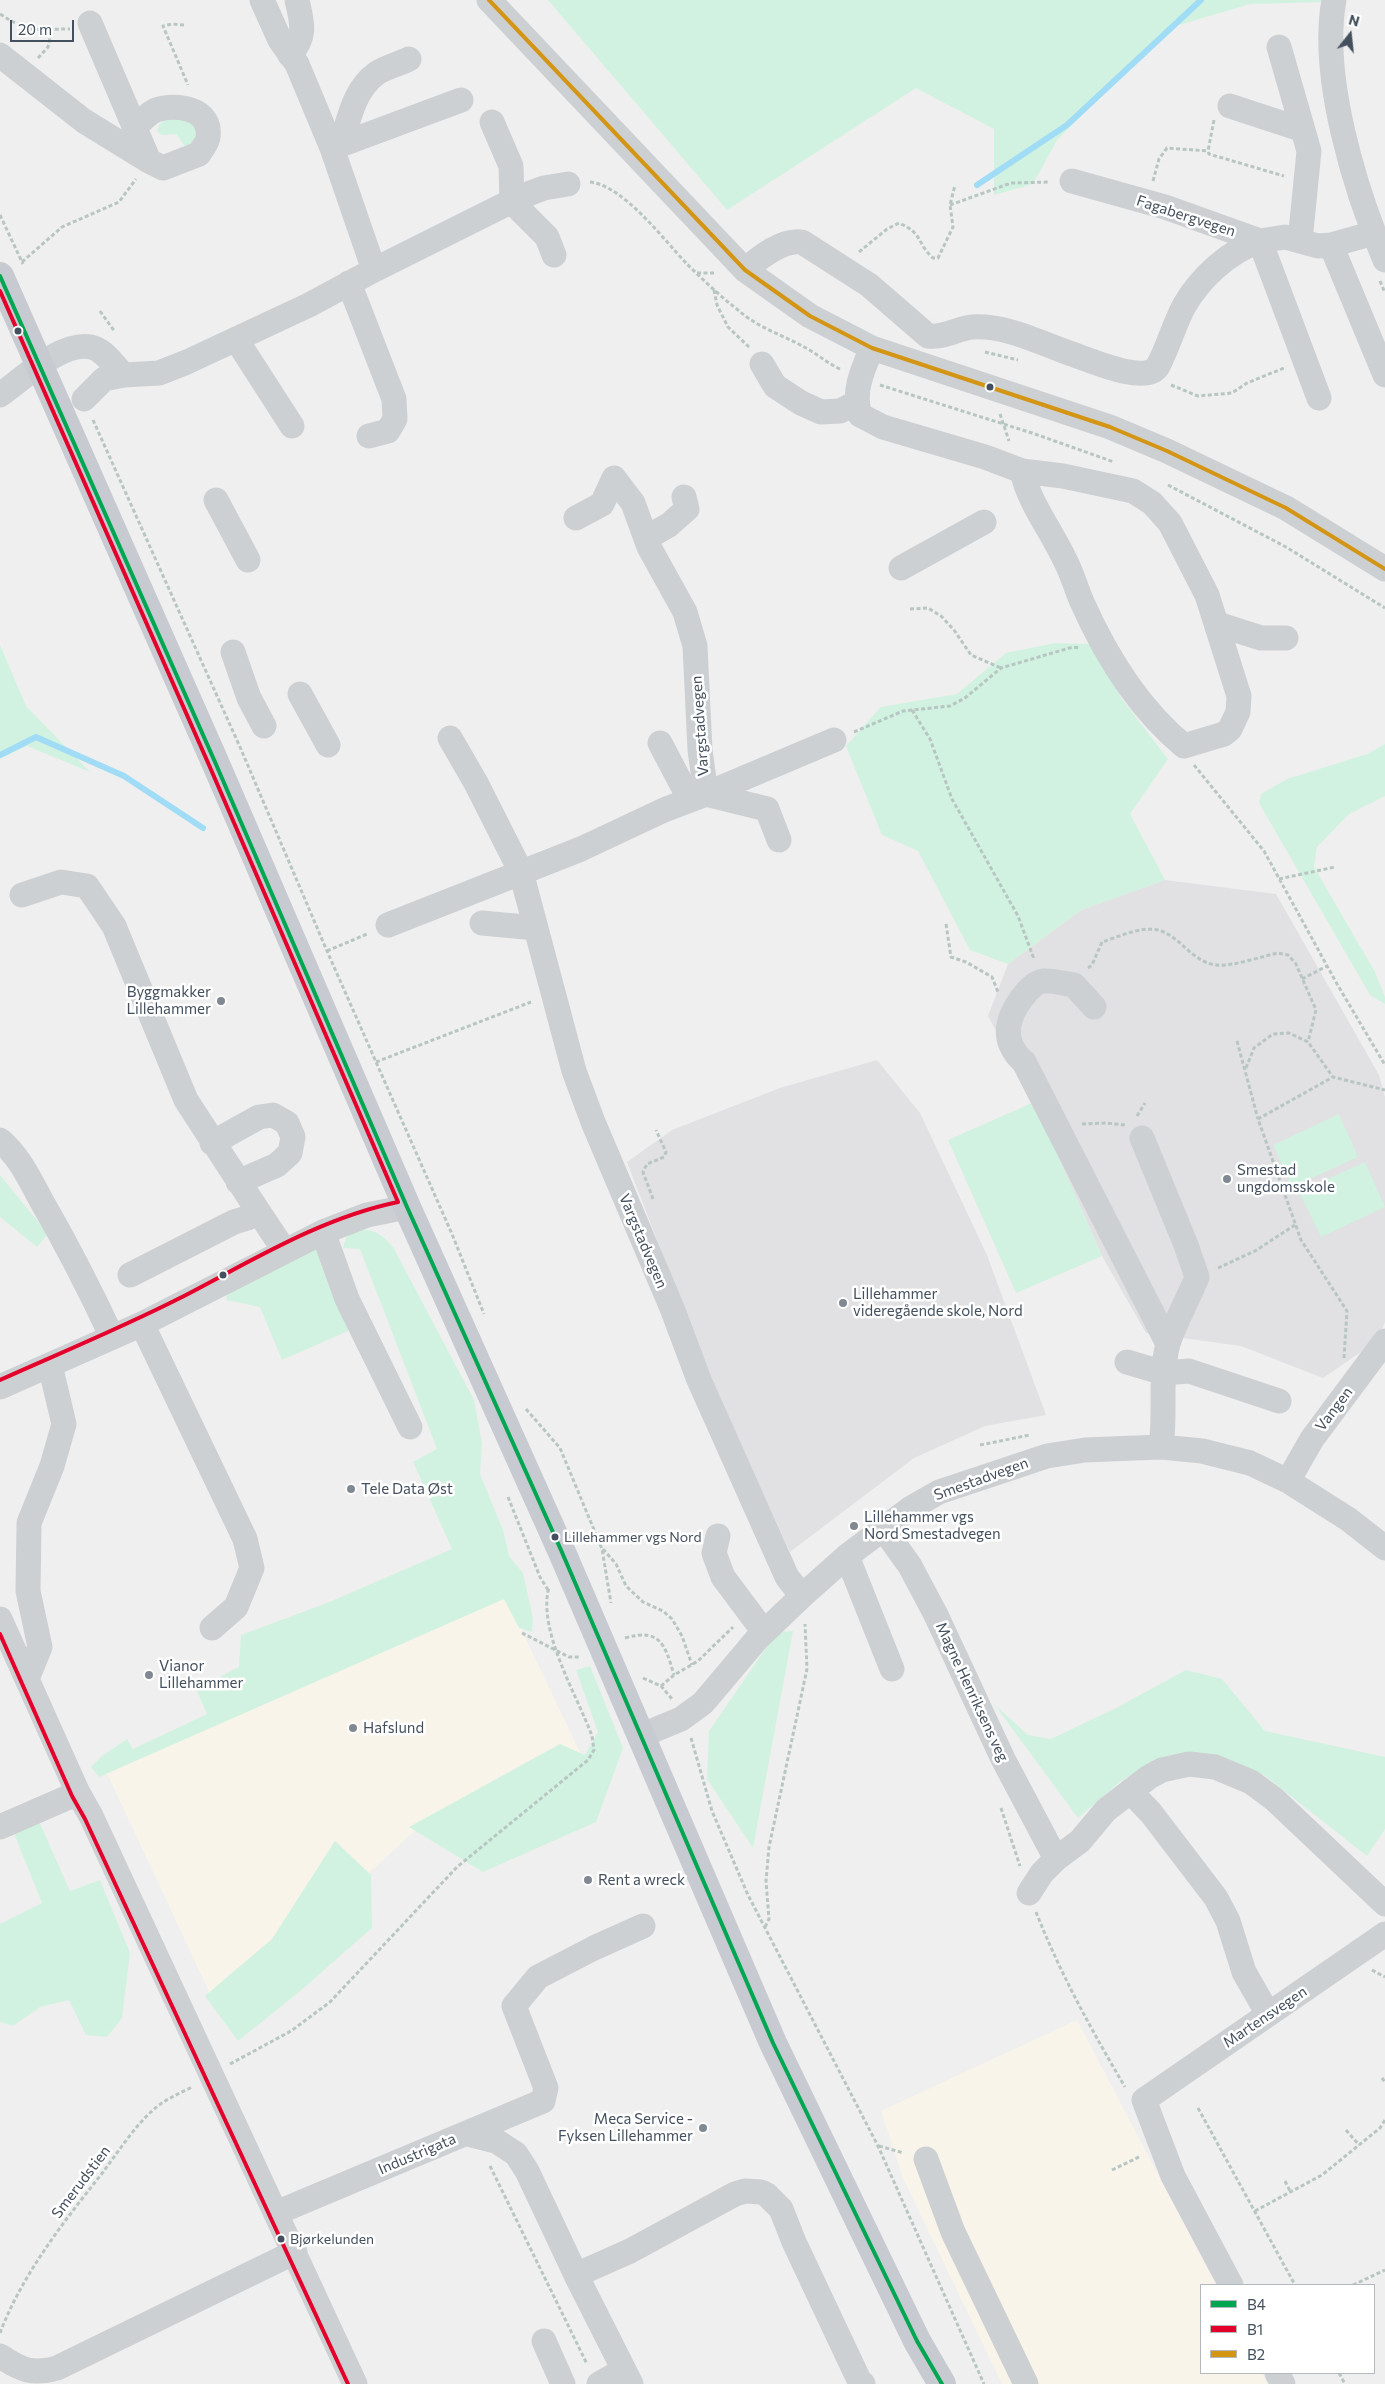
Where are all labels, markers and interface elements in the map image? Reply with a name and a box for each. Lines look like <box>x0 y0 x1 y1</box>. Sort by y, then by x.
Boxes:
scale bar <box>12 10 76 42</box>
north arrow <box>1325 10 1375 60</box>
text: N <box>1347 10 1362 30</box>
text: 20 m <box>18 20 52 38</box>
street label: Fagabergvegen <box>1134 192 1238 240</box>
unlabelled marker <box>13 326 23 336</box>
unlabelled marker <box>985 382 995 392</box>
street label: Vargstadvegen <box>688 675 712 777</box>
place label: Byggmakker Lillehammer <box>127 983 211 1018</box>
marker: Byggmakker Lillehammer <box>215 995 227 1007</box>
place label: Smestad ungdomsskole <box>1237 1161 1335 1196</box>
marker: Smestad ungdomsskole <box>1221 1173 1233 1185</box>
street label: Vargstadvegen <box>615 1191 671 1291</box>
unlabelled marker <box>218 1270 228 1280</box>
place label: Lillehammer videregående skole, Nord <box>853 1285 1023 1320</box>
marker: Lillehammer videregående skole, Nord <box>837 1297 849 1309</box>
street label: Vangen <box>1312 1383 1356 1435</box>
street label: Smestadvegen <box>931 1454 1031 1504</box>
place label: Tele Data Øst <box>361 1480 453 1498</box>
marker: Tele Data Øst <box>345 1483 357 1495</box>
place label: Lillehammer vgs Nord Smestadvegen <box>864 1508 1001 1543</box>
marker: Lillehammer vgs Nord Smestadvegen <box>848 1520 860 1532</box>
place label: Lillehammer vgs Nord <box>564 1529 702 1545</box>
marker: Lillehammer vgs Nord <box>550 1532 560 1542</box>
street label: Magne Henriksens veg <box>932 1619 1012 1765</box>
place label: Vianor Lillehammer <box>159 1657 243 1692</box>
marker: Vianor Lillehammer <box>143 1669 155 1681</box>
place label: Hafslund <box>363 1719 424 1737</box>
marker: Hafslund <box>347 1722 359 1734</box>
place label: Rent a wreck <box>598 1871 685 1889</box>
marker: Rent a wreck <box>582 1874 594 1886</box>
street label: Martensvegen <box>1220 1982 1310 2052</box>
place label: Meca Service - Fyksen Lillehammer <box>558 2110 693 2145</box>
marker: Meca Service - Fyksen Lillehammer <box>697 2122 709 2134</box>
street label: Industrigata <box>376 2130 458 2178</box>
street label: Smerudstien <box>48 2142 114 2222</box>
place label: Bjørkelunden <box>290 2231 374 2247</box>
marker: Bjørkelunden <box>276 2234 286 2244</box>
legend <box>1200 2284 1375 2374</box>
text: B4 <box>1247 2295 1266 2313</box>
text: B1 <box>1247 2320 1263 2338</box>
text: B2 <box>1247 2345 1265 2363</box>

